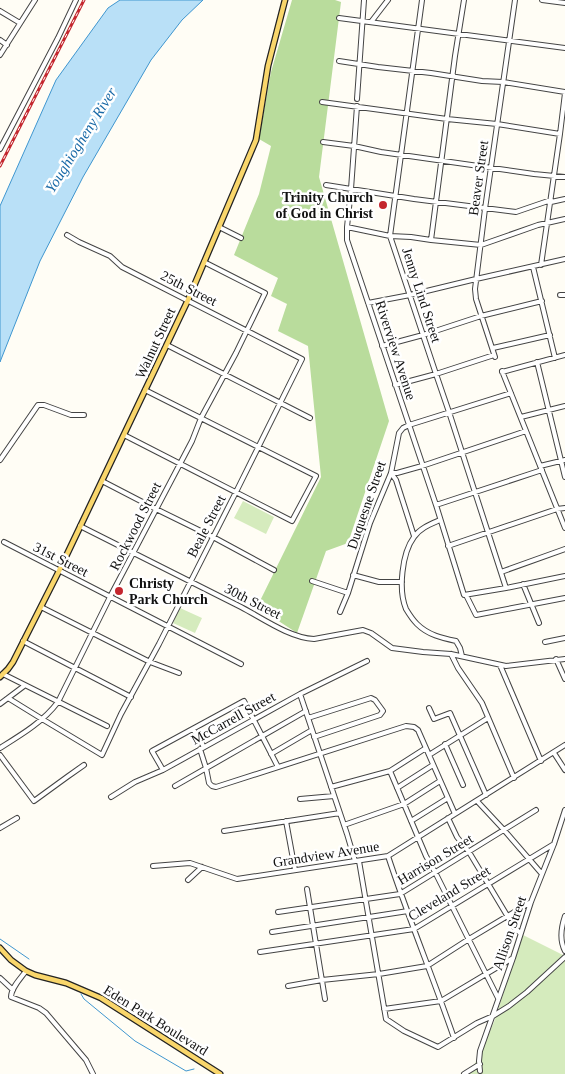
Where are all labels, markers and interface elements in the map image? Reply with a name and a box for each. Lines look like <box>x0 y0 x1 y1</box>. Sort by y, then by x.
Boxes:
water label: Youghiogheny River <box>42 84 120 195</box>
street label: Beaver Street <box>466 139 491 217</box>
place label: Trinity Church of God in Christ <box>275 190 373 221</box>
marker: Trinity Church of God in Christ <box>377 199 389 211</box>
street label: Jenny Lind Street <box>399 246 444 345</box>
street label: 25th Street <box>158 268 219 309</box>
street label: Riverview Avenue <box>372 299 419 402</box>
street label: Walnut Street <box>133 305 178 381</box>
street label: Duquesne Street <box>344 459 389 551</box>
street label: Rockwood Street <box>107 480 164 573</box>
street label: Beale Street <box>184 492 229 560</box>
street label: 31st Street <box>31 539 91 580</box>
place label: Christy Park Church <box>129 576 208 607</box>
street label: 30th Street <box>222 581 283 622</box>
marker: Christy Park Church <box>113 585 125 597</box>
street label: McCarrell Street <box>189 689 278 748</box>
street label: Harrison Street <box>395 831 476 888</box>
street label: Grandview Avenue <box>272 839 380 870</box>
street label: Cleveland Street <box>406 863 493 924</box>
street label: Allison Street <box>490 894 529 972</box>
street label: Eden Park Boulevard <box>101 982 210 1059</box>

